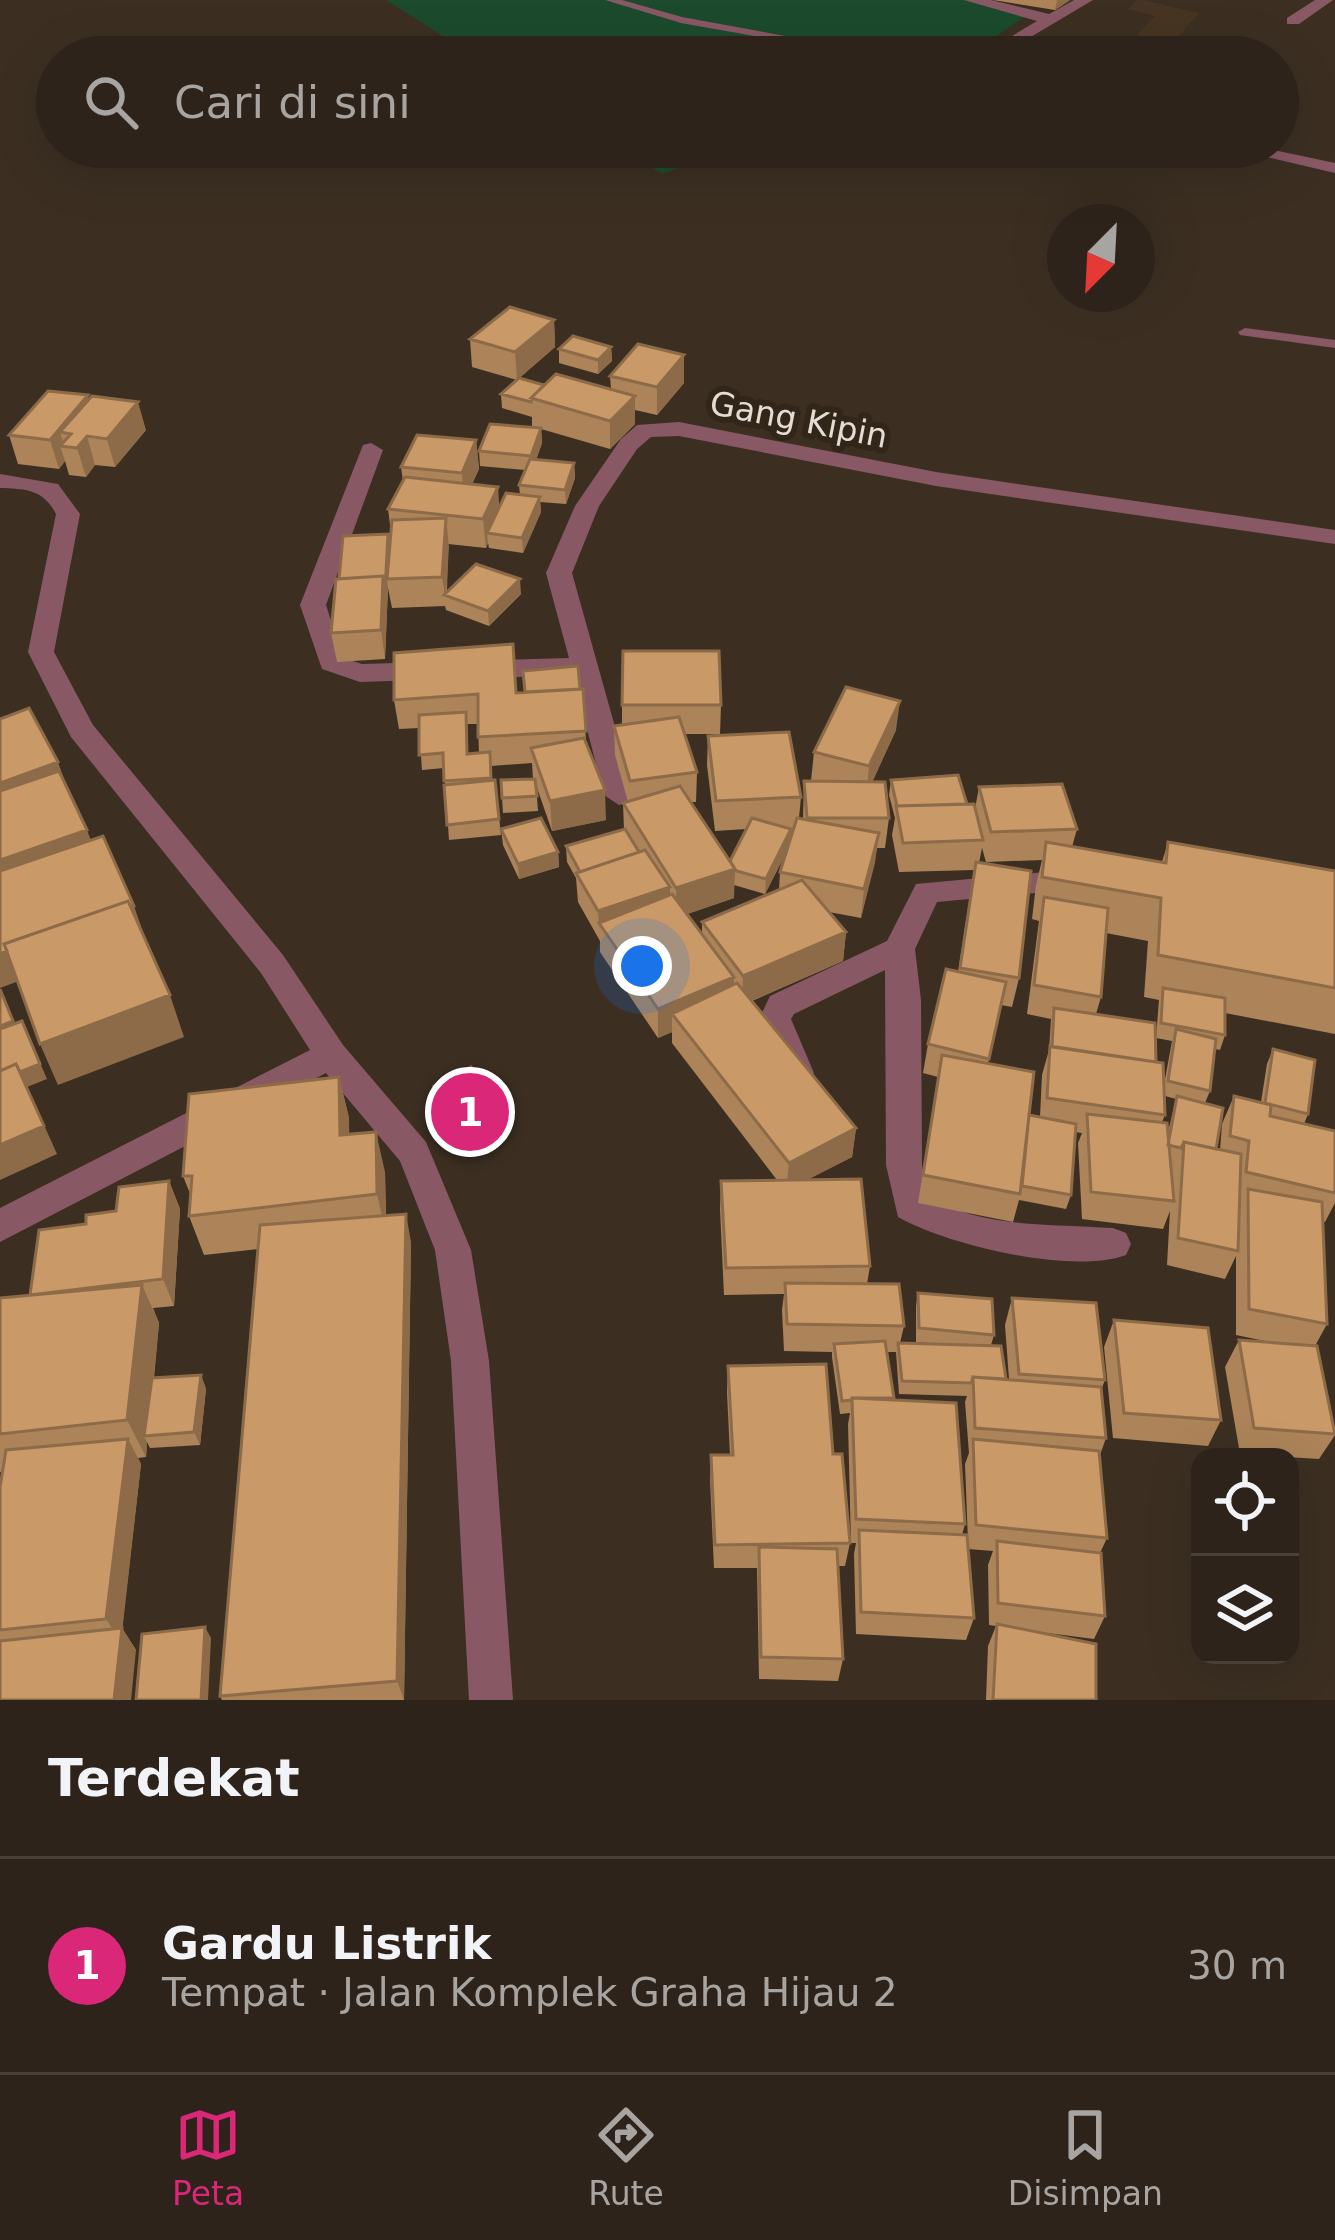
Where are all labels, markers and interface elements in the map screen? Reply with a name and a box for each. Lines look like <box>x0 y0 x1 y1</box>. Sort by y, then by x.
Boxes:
search box <box>36 36 1299 168</box>
icon: search <box>78 69 144 135</box>
text: Cari di sini <box>174 76 411 129</box>
north arrow <box>1047 204 1155 312</box>
street label: Gang Kipin <box>707 383 891 456</box>
your location <box>612 936 672 996</box>
pin: 1 <box>431 1067 509 1157</box>
map controls <box>1191 1448 1299 1664</box>
button: locate <box>1191 1448 1299 1556</box>
button: layers <box>1191 1556 1299 1664</box>
text: Terdekat <box>48 1749 300 1808</box>
text: Gardu Listrik <box>162 1917 491 1970</box>
text: 1 <box>73 1943 101 1988</box>
text: 30 m <box>1187 1943 1287 1988</box>
text: Tempat · Jalan Komplek Graha Hijau 2 <box>162 1970 898 2015</box>
tab: Peta <box>172 2102 244 2213</box>
tab: Rute <box>588 2102 664 2213</box>
tab: Disimpan <box>1008 2102 1163 2213</box>

